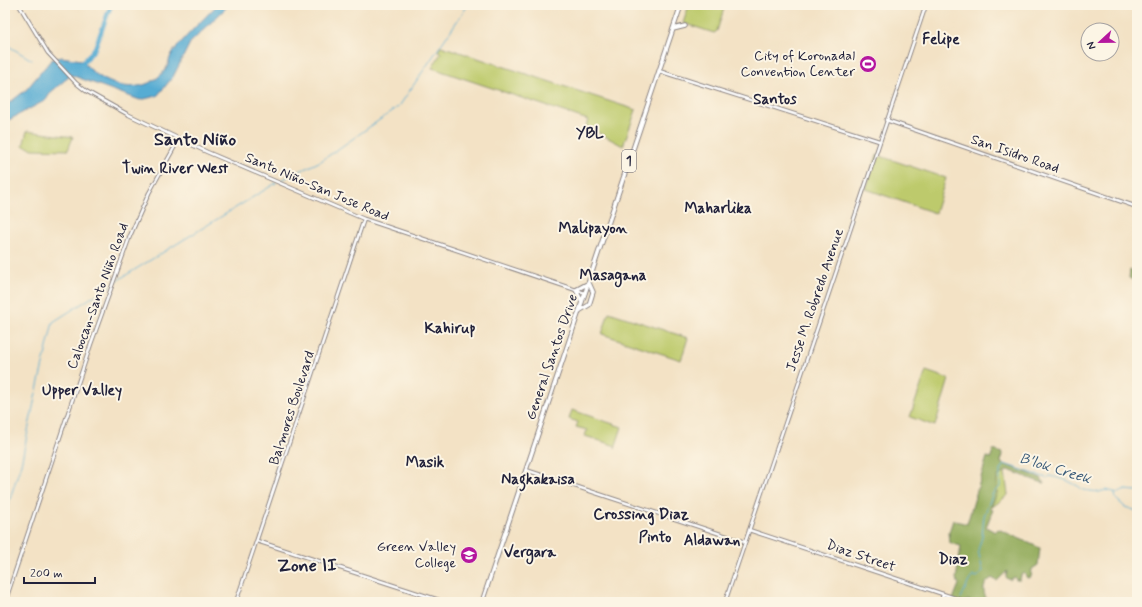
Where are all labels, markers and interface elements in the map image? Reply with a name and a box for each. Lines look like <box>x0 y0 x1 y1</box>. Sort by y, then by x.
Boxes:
north arrow <box>1080 22 1120 62</box>
district label: Felipe <box>922 30 960 50</box>
text: N <box>1084 39 1100 51</box>
place label: City of Koronadal Convention Center <box>740 47 855 81</box>
sports icon: City of Koronadal Convention Center <box>858 54 878 74</box>
district label: Santos <box>753 90 797 110</box>
district label: YBL <box>576 124 604 144</box>
district label: Santo Niño <box>154 128 236 152</box>
street label: San Isidro Road <box>968 130 1062 178</box>
street label: Santo Niño-San Jose Road <box>242 148 392 226</box>
road number: 1 <box>622 150 636 172</box>
district label: Twin River West <box>122 159 229 179</box>
district label: Maharlika <box>684 199 752 219</box>
district label: Malipayon <box>559 219 628 239</box>
street label: Caloocan-Santo Niño Road <box>63 220 133 372</box>
street label: Jesse M. Robredo Avenue <box>782 226 848 374</box>
district label: Masagana <box>580 266 647 288</box>
street label: General Santos Drive <box>522 292 582 422</box>
district label: Kahirup <box>425 319 475 339</box>
street label: Balmores Boulevard <box>265 349 319 467</box>
district label: Upper Valley <box>42 381 122 401</box>
water label: B'lok Creek <box>1017 449 1094 489</box>
district label: Masik <box>406 453 445 473</box>
district label: Nagkakaisa <box>501 470 575 492</box>
district label: Crossing Diaz <box>593 504 689 526</box>
district label: Pinto <box>639 528 671 548</box>
district label: Aldawan <box>684 531 741 551</box>
street label: Diaz Street <box>824 536 898 576</box>
place label: Green Valley College <box>377 538 456 572</box>
district label: Vergara <box>504 543 557 565</box>
school or university icon: Green Valley College <box>459 545 479 565</box>
district label: Diaz <box>938 550 968 570</box>
district label: Zone II <box>277 554 337 578</box>
scale bar <box>24 559 95 585</box>
text: 200 m <box>30 566 63 582</box>

